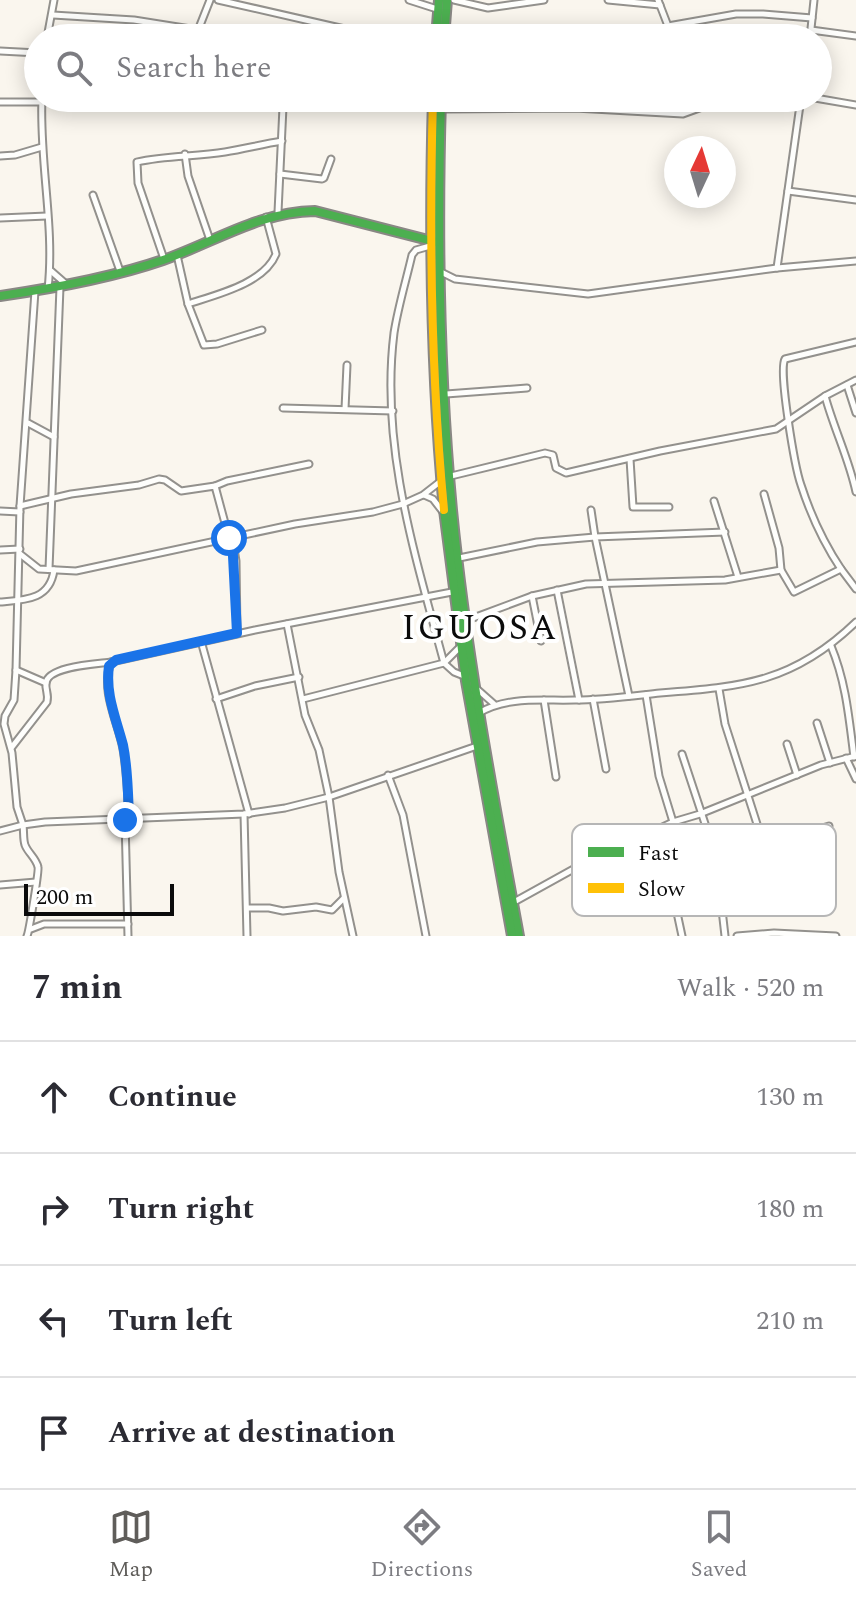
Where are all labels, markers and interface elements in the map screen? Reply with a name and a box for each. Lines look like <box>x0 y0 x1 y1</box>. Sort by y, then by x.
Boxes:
search box <box>24 24 832 112</box>
text: Search here <box>116 45 272 91</box>
icon: search <box>52 46 96 90</box>
north arrow <box>664 136 736 208</box>
route start <box>211 520 247 556</box>
district label: IGUOSA <box>402 601 558 656</box>
route end <box>107 802 143 838</box>
legend <box>572 824 836 916</box>
text: Fast <box>638 837 679 870</box>
text: Slow <box>638 873 686 906</box>
scale bar <box>24 880 174 916</box>
text: 200 m <box>36 881 93 914</box>
text: 7 min <box>32 962 122 1014</box>
text: Walk · 520 m <box>677 968 824 1008</box>
text: Continue <box>108 1074 237 1120</box>
icon: ahead <box>32 1075 76 1119</box>
text: 130 m <box>756 1077 824 1117</box>
text: Turn right <box>108 1186 254 1232</box>
icon: right <box>32 1187 76 1231</box>
text: 180 m <box>756 1189 824 1229</box>
text: Turn left <box>108 1298 233 1344</box>
icon: left <box>32 1299 76 1343</box>
text: 210 m <box>756 1301 824 1341</box>
text: Arrive at destination <box>108 1410 395 1456</box>
icon: arrive <box>32 1411 76 1455</box>
tab: Map <box>109 1505 153 1586</box>
tab: Directions <box>371 1505 473 1586</box>
tab: Saved <box>691 1505 747 1586</box>

